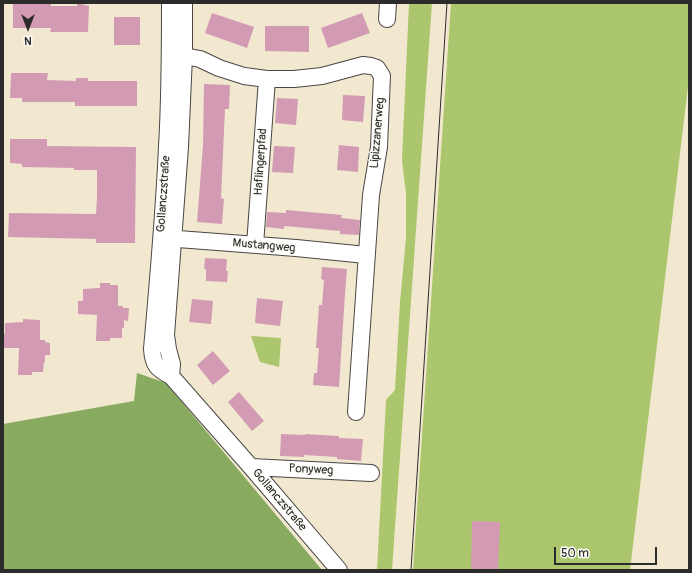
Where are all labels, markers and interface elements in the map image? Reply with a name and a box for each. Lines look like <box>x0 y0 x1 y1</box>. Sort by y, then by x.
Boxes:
north arrow <box>8 8 48 48</box>
text: N <box>24 34 32 47</box>
street label: Lipizzanerweg <box>368 97 388 169</box>
street label: Haflingerpfad <box>251 128 271 196</box>
street label: Gollanczstraße <box>154 155 174 233</box>
street label: Mustangweg <box>232 236 296 256</box>
street label: Ponyweg <box>288 462 334 478</box>
street label: Gollanczstraße <box>249 466 309 534</box>
scale bar <box>556 539 659 565</box>
text: 50 m <box>561 546 589 561</box>

